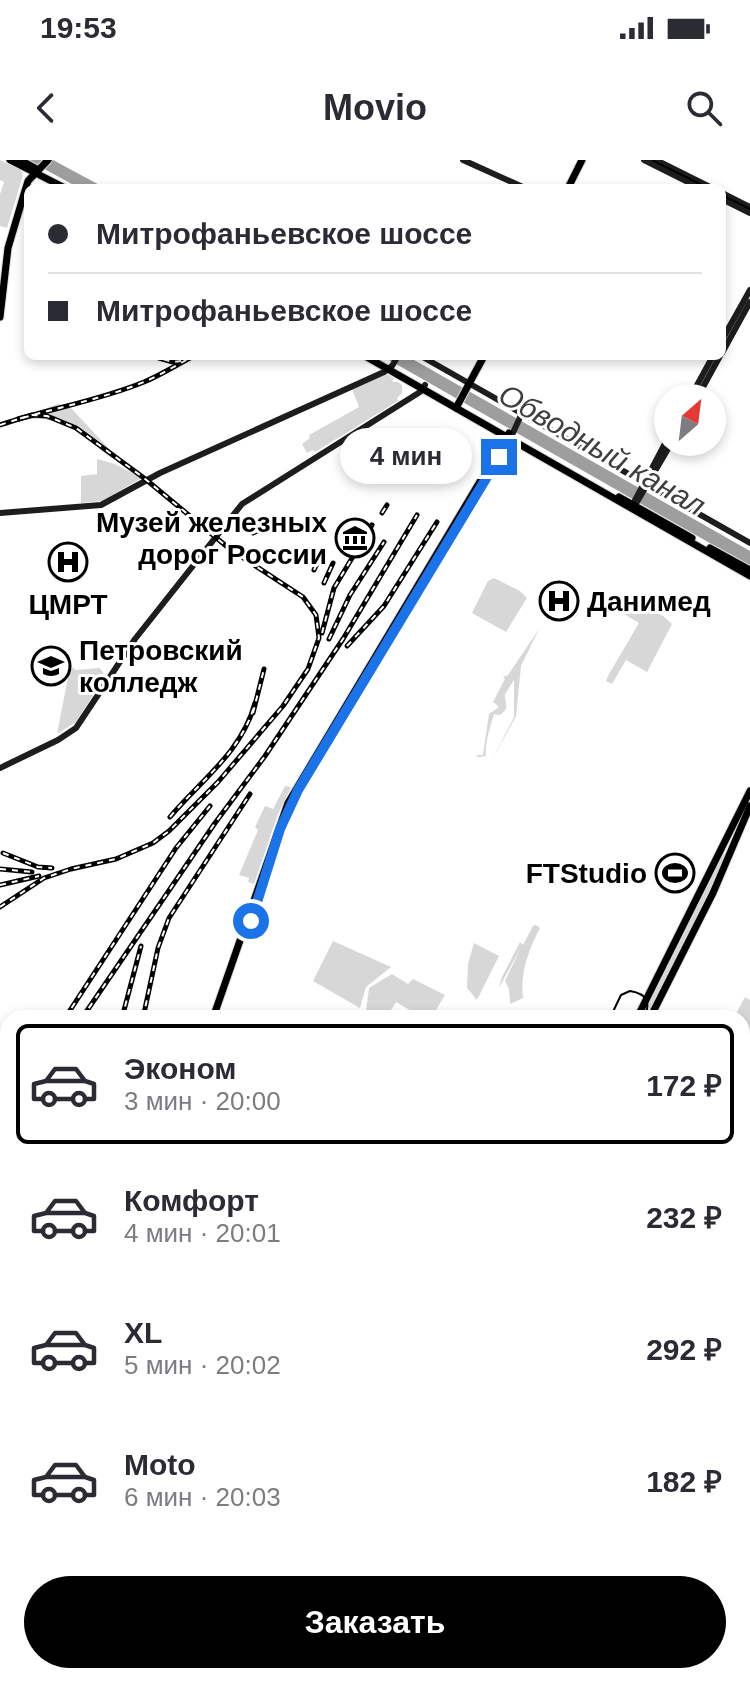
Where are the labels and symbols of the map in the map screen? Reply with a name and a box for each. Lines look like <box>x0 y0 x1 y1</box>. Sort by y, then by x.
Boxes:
water label: Обводный канал <box>493 377 711 522</box>
north arrow <box>654 384 726 456</box>
callout: 4 мин <box>339 429 471 485</box>
route end <box>481 439 517 475</box>
place label: Музей железных дорог России <box>96 507 327 570</box>
museum icon: Музей железных дорог России <box>334 517 376 559</box>
hospital icon: ЦМРТ <box>47 541 89 583</box>
hospital icon: Данимед <box>538 580 580 622</box>
place label: Данимед <box>587 586 711 617</box>
place label: ЦМРТ <box>28 589 108 620</box>
place label: Петровский колледж <box>79 635 243 698</box>
school or university icon: Петровский колледж <box>30 645 72 687</box>
sports icon: FTStudio <box>654 852 696 894</box>
place label: FTStudio <box>526 858 647 889</box>
route start <box>233 903 269 939</box>

